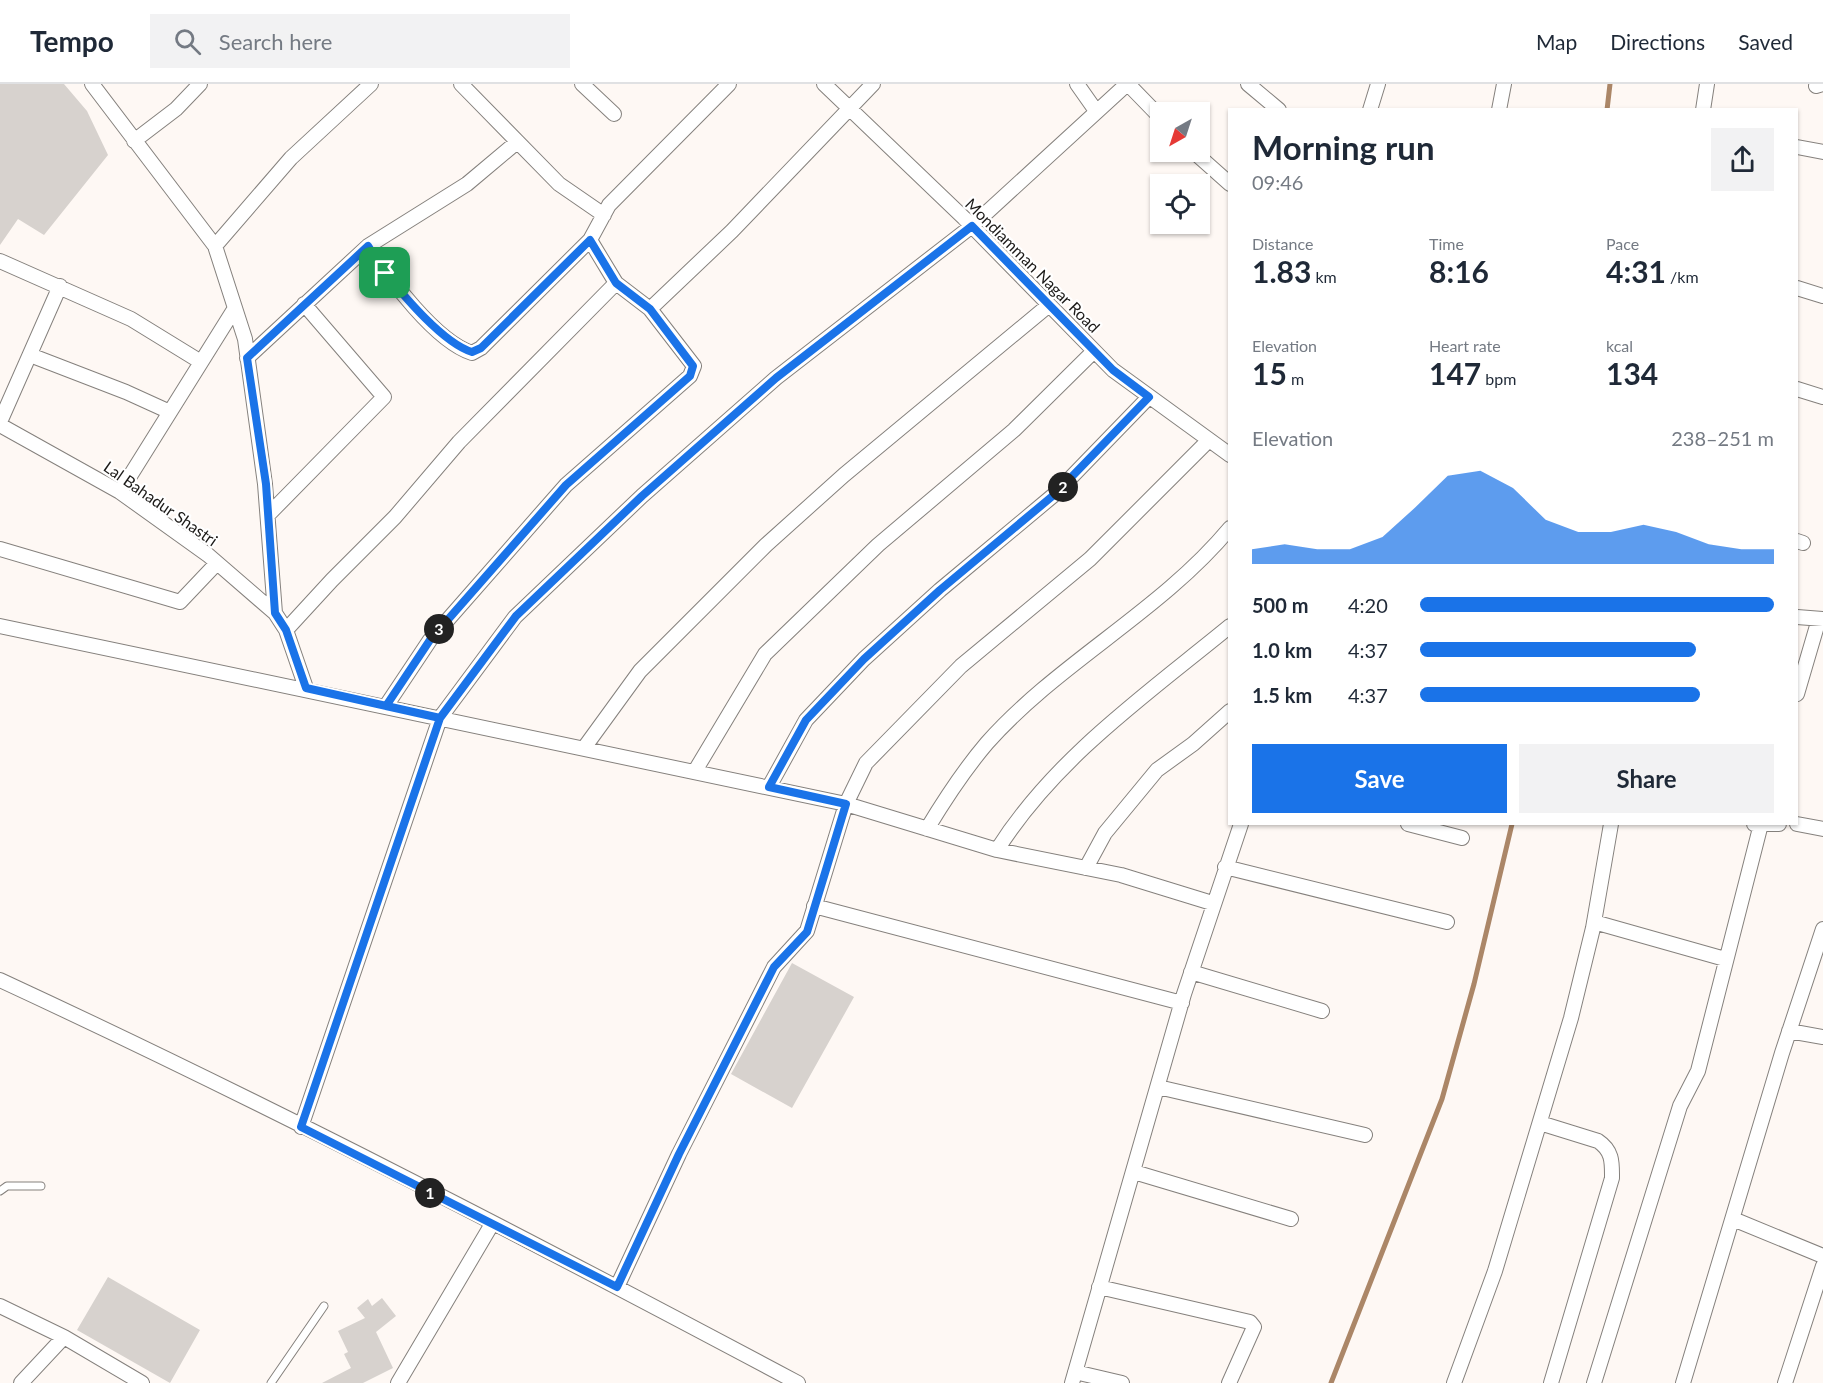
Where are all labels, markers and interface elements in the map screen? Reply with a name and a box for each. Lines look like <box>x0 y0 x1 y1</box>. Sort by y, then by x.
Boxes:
search box <box>150 14 570 68</box>
text: Tempo <box>30 24 114 58</box>
icon: search <box>171 25 204 58</box>
text: Search here <box>219 28 332 55</box>
text: Map <box>1536 29 1577 54</box>
text: Directions <box>1610 29 1705 54</box>
text: Saved <box>1738 29 1793 54</box>
north arrow <box>1150 102 1210 162</box>
map controls <box>1150 102 1210 234</box>
text: Morning run <box>1252 127 1435 167</box>
button: share <box>1711 128 1774 191</box>
text: 09:46 <box>1252 170 1303 194</box>
button: locate <box>1150 174 1210 234</box>
street label: Mondiamman Nagar Road <box>962 194 1104 336</box>
text: Distance <box>1252 234 1313 253</box>
text: Time <box>1429 234 1464 253</box>
text: Pace <box>1606 234 1639 253</box>
pin <box>359 247 410 298</box>
text: 1.83 <box>1252 253 1311 289</box>
text: 8:16 <box>1429 253 1489 289</box>
text: 4:31 <box>1606 253 1666 289</box>
icon: arrive <box>368 256 401 289</box>
text: km <box>1311 267 1337 286</box>
text: /km <box>1666 267 1699 286</box>
text: Elevation <box>1252 336 1317 355</box>
text: Heart rate <box>1429 336 1501 355</box>
text: kcal <box>1606 336 1633 355</box>
text: 15 <box>1252 355 1287 391</box>
text: 147 <box>1429 355 1481 391</box>
text: 134 <box>1606 355 1658 391</box>
text: m <box>1287 369 1304 388</box>
text: bpm <box>1481 369 1516 388</box>
text: Elevation <box>1252 426 1333 450</box>
text: 238–251 m <box>1671 426 1774 450</box>
street label: Lal Bahadur Shastri <box>101 457 221 549</box>
pin: 2 <box>1048 472 1078 502</box>
text: 2 <box>1058 477 1068 496</box>
text: 500 m <box>1252 593 1308 617</box>
text: 4:20 <box>1348 593 1388 617</box>
pin: 3 <box>424 614 454 644</box>
text: 3 <box>434 619 444 638</box>
text: 1.0 km <box>1252 638 1312 662</box>
text: 4:37 <box>1348 638 1388 662</box>
text: 1.5 km <box>1252 683 1312 707</box>
text: 4:37 <box>1348 683 1388 707</box>
button: Save <box>1252 744 1507 813</box>
button: Share <box>1519 744 1774 813</box>
pin: 1 <box>415 1178 445 1208</box>
text: 1 <box>425 1183 435 1202</box>

